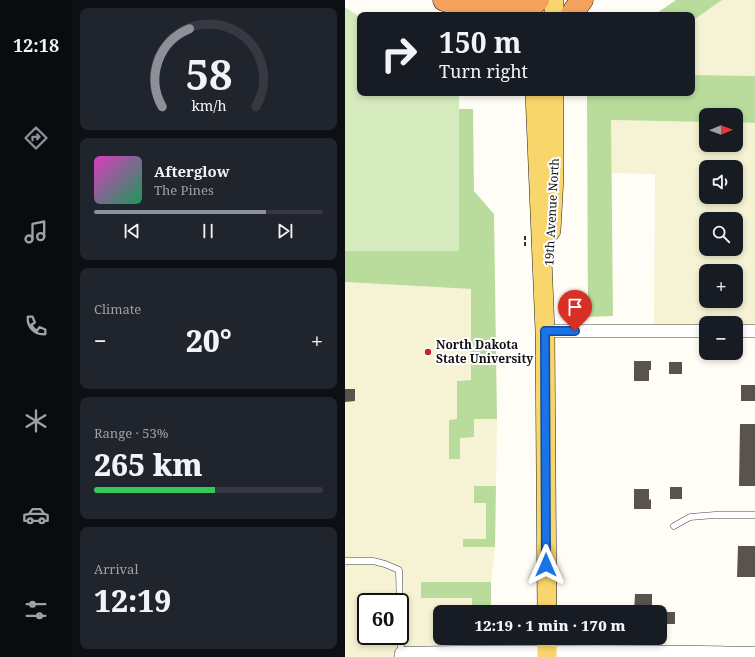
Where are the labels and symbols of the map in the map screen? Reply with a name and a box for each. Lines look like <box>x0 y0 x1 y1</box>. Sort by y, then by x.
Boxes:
north arrow <box>699 108 743 152</box>
street label: 19th Avenue North <box>540 157 563 266</box>
pin <box>558 290 592 331</box>
place label: North Dakota State University <box>436 336 533 367</box>
marker: North Dakota State University <box>423 347 433 357</box>
position arrow <box>525 544 567 586</box>
speed limit sign: 60 <box>357 593 409 645</box>

